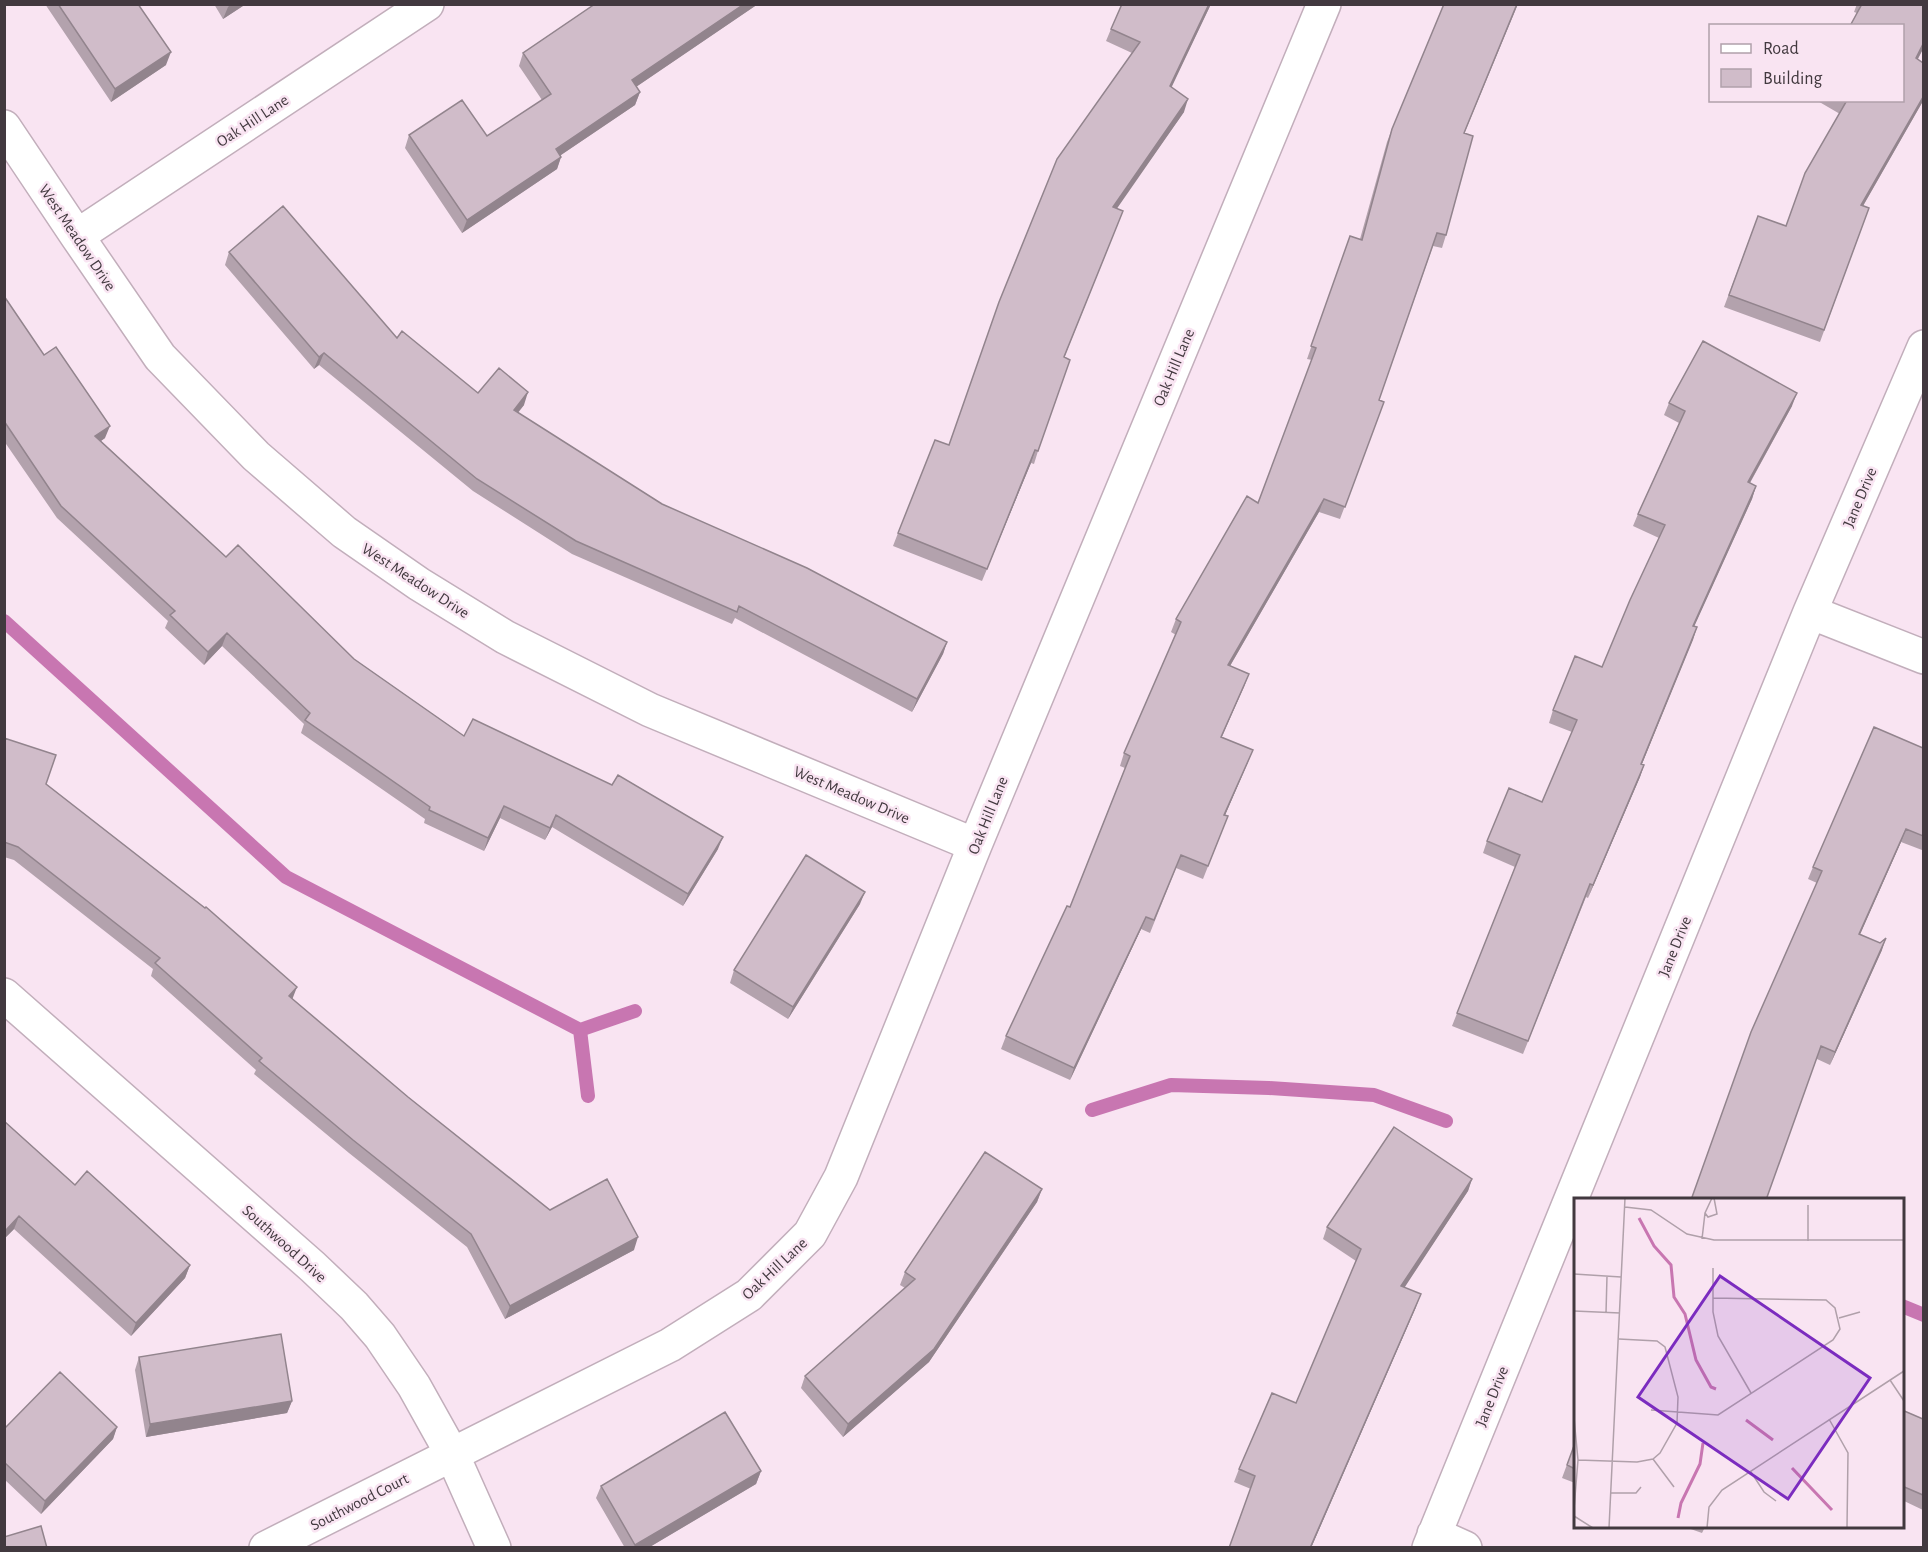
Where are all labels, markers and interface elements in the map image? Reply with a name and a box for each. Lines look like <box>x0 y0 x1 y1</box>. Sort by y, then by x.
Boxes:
legend <box>1709 24 1904 102</box>
text: Road <box>1763 40 1799 58</box>
text: Building <box>1763 70 1823 88</box>
street label: Oak Hill Lane <box>214 92 291 150</box>
street label: West Meadow Drive <box>36 182 119 294</box>
street label: Oak Hill Lane <box>1150 326 1197 408</box>
street label: Jane Drive <box>1840 465 1880 530</box>
street label: West Meadow Drive <box>359 540 472 621</box>
street label: West Meadow Drive <box>791 763 912 827</box>
street label: Oak Hill Lane <box>965 774 1011 857</box>
street label: Jane Drive <box>1656 914 1694 979</box>
inset map <box>1574 1198 1904 1528</box>
street label: Southwood Drive <box>239 1202 329 1285</box>
street label: Oak Hill Lane <box>739 1235 810 1303</box>
street label: Jane Drive <box>1473 1364 1511 1429</box>
street label: Southwood Court <box>308 1470 411 1533</box>

